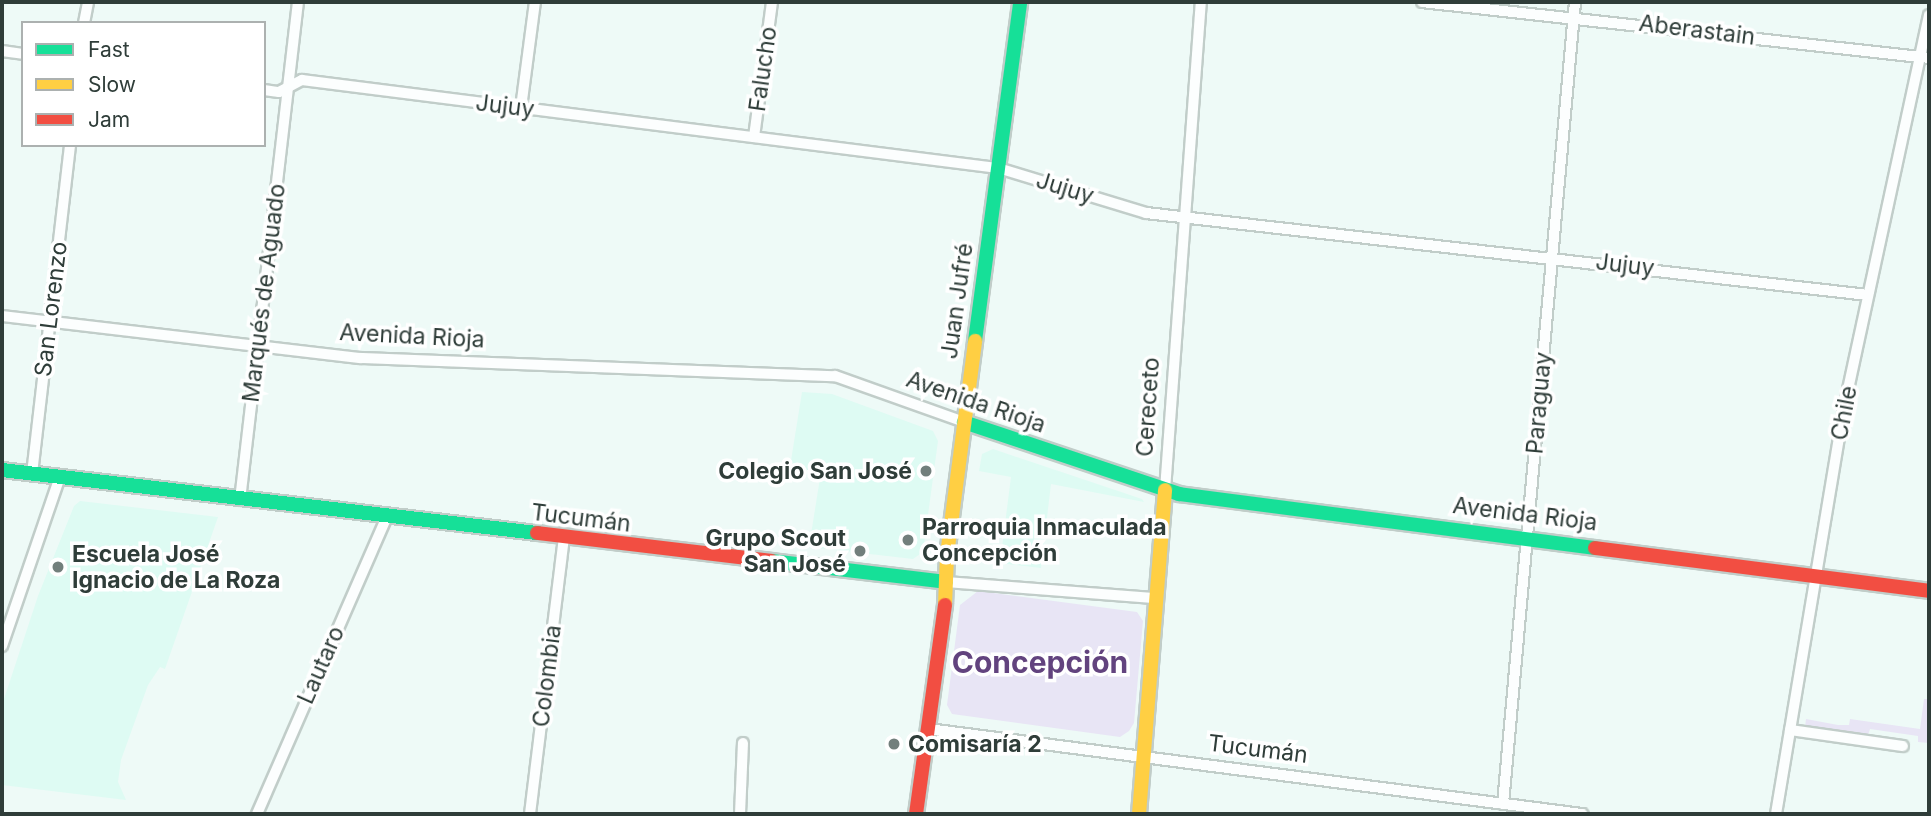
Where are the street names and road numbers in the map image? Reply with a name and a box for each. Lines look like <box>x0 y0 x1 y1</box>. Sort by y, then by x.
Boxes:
street label: Aberastain <box>1637 9 1757 51</box>
street label: Falucho <box>743 25 783 113</box>
street label: Jujuy <box>474 89 536 123</box>
street label: Jujuy <box>1033 166 1097 210</box>
street label: Marqués de Aguado <box>237 182 291 404</box>
street label: San Lorenzo <box>29 240 73 378</box>
street label: Juan Jufré <box>935 241 979 361</box>
street label: Jujuy <box>1594 248 1656 282</box>
street label: Avenida Rioja <box>339 318 485 354</box>
street label: Paraguay <box>1521 351 1557 455</box>
street label: Cereceto <box>1131 356 1165 458</box>
street label: Avenida Rioja <box>903 365 1049 439</box>
street label: Chile <box>1825 383 1863 443</box>
street label: Avenida Rioja <box>1451 491 1599 537</box>
street label: Tucumán <box>530 498 632 538</box>
street label: Lautaro <box>292 622 350 708</box>
street label: Colombia <box>527 623 567 729</box>
street label: Tucumán <box>1207 729 1309 769</box>

